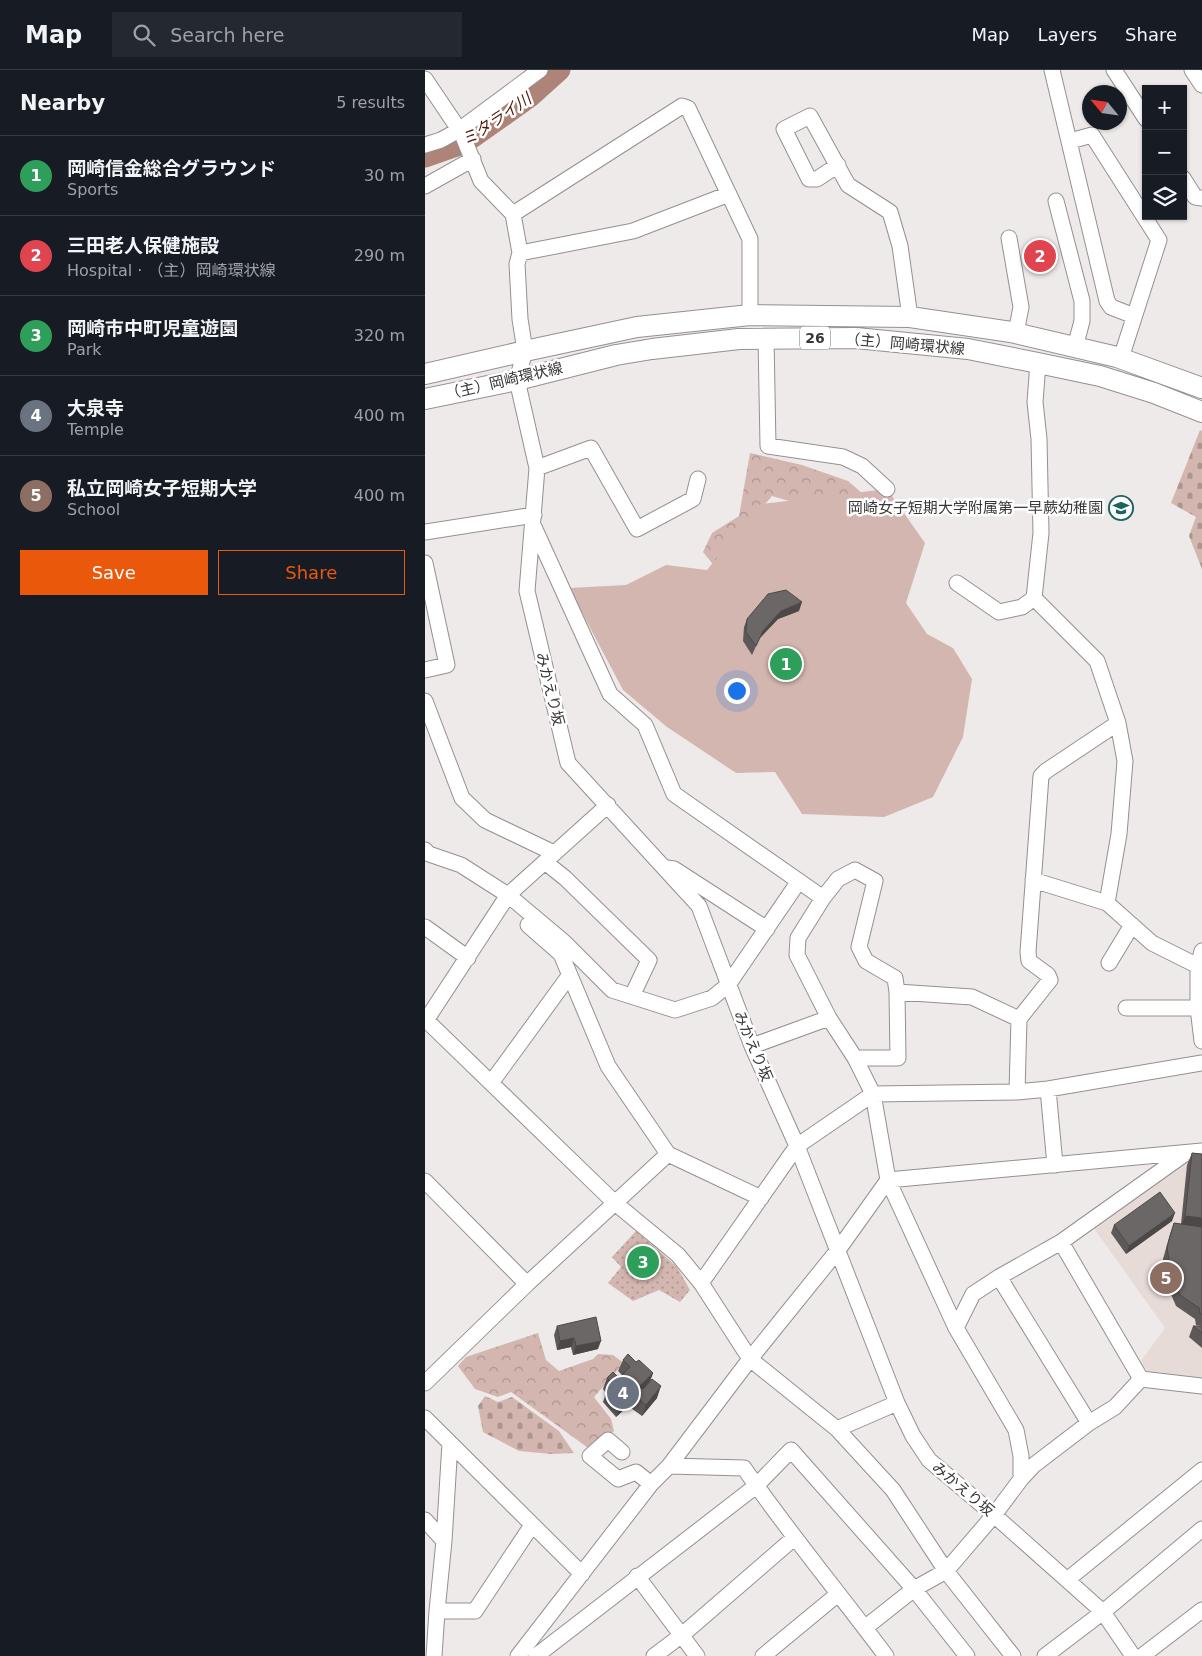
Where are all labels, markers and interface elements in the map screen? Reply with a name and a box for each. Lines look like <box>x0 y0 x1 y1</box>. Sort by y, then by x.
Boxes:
search box <box>112 12 462 57</box>
text: Map <box>25 21 82 49</box>
icon: search <box>130 21 158 49</box>
text: Search here <box>170 24 284 46</box>
text: Map <box>971 24 1009 45</box>
text: Layers <box>1037 24 1097 45</box>
text: Share <box>1125 24 1177 45</box>
north arrow <box>1082 85 1127 130</box>
map controls <box>1142 85 1187 220</box>
button: + <box>1142 85 1187 130</box>
water label: ミタライ川 <box>458 88 536 150</box>
text: Nearby <box>20 91 105 115</box>
text: 5 results <box>336 93 405 112</box>
button: − <box>1142 130 1187 175</box>
text: 岡崎信金総合グラウンド <box>67 157 276 179</box>
text: 1 <box>30 166 42 185</box>
text: 30 m <box>364 166 405 185</box>
button: layers <box>1142 175 1187 220</box>
text: Sports <box>67 180 118 199</box>
text: 三田老人保健施設 <box>67 234 219 256</box>
pin: 2 <box>1024 237 1056 275</box>
text: 2 <box>30 246 42 265</box>
text: 290 m <box>354 246 405 265</box>
text: Hospital · （主）岡崎環状線 <box>67 261 276 280</box>
text: 岡崎市中町児童遊園 <box>67 317 238 339</box>
text: 3 <box>30 326 42 345</box>
text: 320 m <box>354 326 405 345</box>
road number: 26 <box>800 326 830 350</box>
street label: （主）岡崎環状線 <box>844 330 966 358</box>
text: Park <box>67 340 102 359</box>
street label: （主）岡崎環状線 <box>444 359 564 403</box>
text: 大泉寺 <box>67 397 124 419</box>
text: 4 <box>30 406 42 425</box>
text: 400 m <box>354 406 405 425</box>
text: Temple <box>67 420 124 439</box>
text: 私立岡崎女子短期大学 <box>67 477 257 499</box>
text: 5 <box>30 486 42 505</box>
text: 400 m <box>354 486 405 505</box>
school or university icon: 岡崎女子短期大学附属第一早蕨幼稚園 <box>1108 495 1134 521</box>
place label: 岡崎女子短期大学附属第一早蕨幼稚園 <box>848 499 1103 517</box>
text: School <box>67 500 120 519</box>
button: Save <box>20 550 208 595</box>
button: Share <box>218 550 405 595</box>
pin: 1 <box>770 645 802 683</box>
street label: みかえり坂 <box>532 650 568 728</box>
your location <box>724 678 750 704</box>
street label: みかえり坂 <box>730 1008 776 1084</box>
pin: 3 <box>627 1243 659 1281</box>
pin: 5 <box>1150 1259 1182 1297</box>
pin: 4 <box>607 1374 639 1412</box>
street label: みかえり坂 <box>928 1458 998 1520</box>

